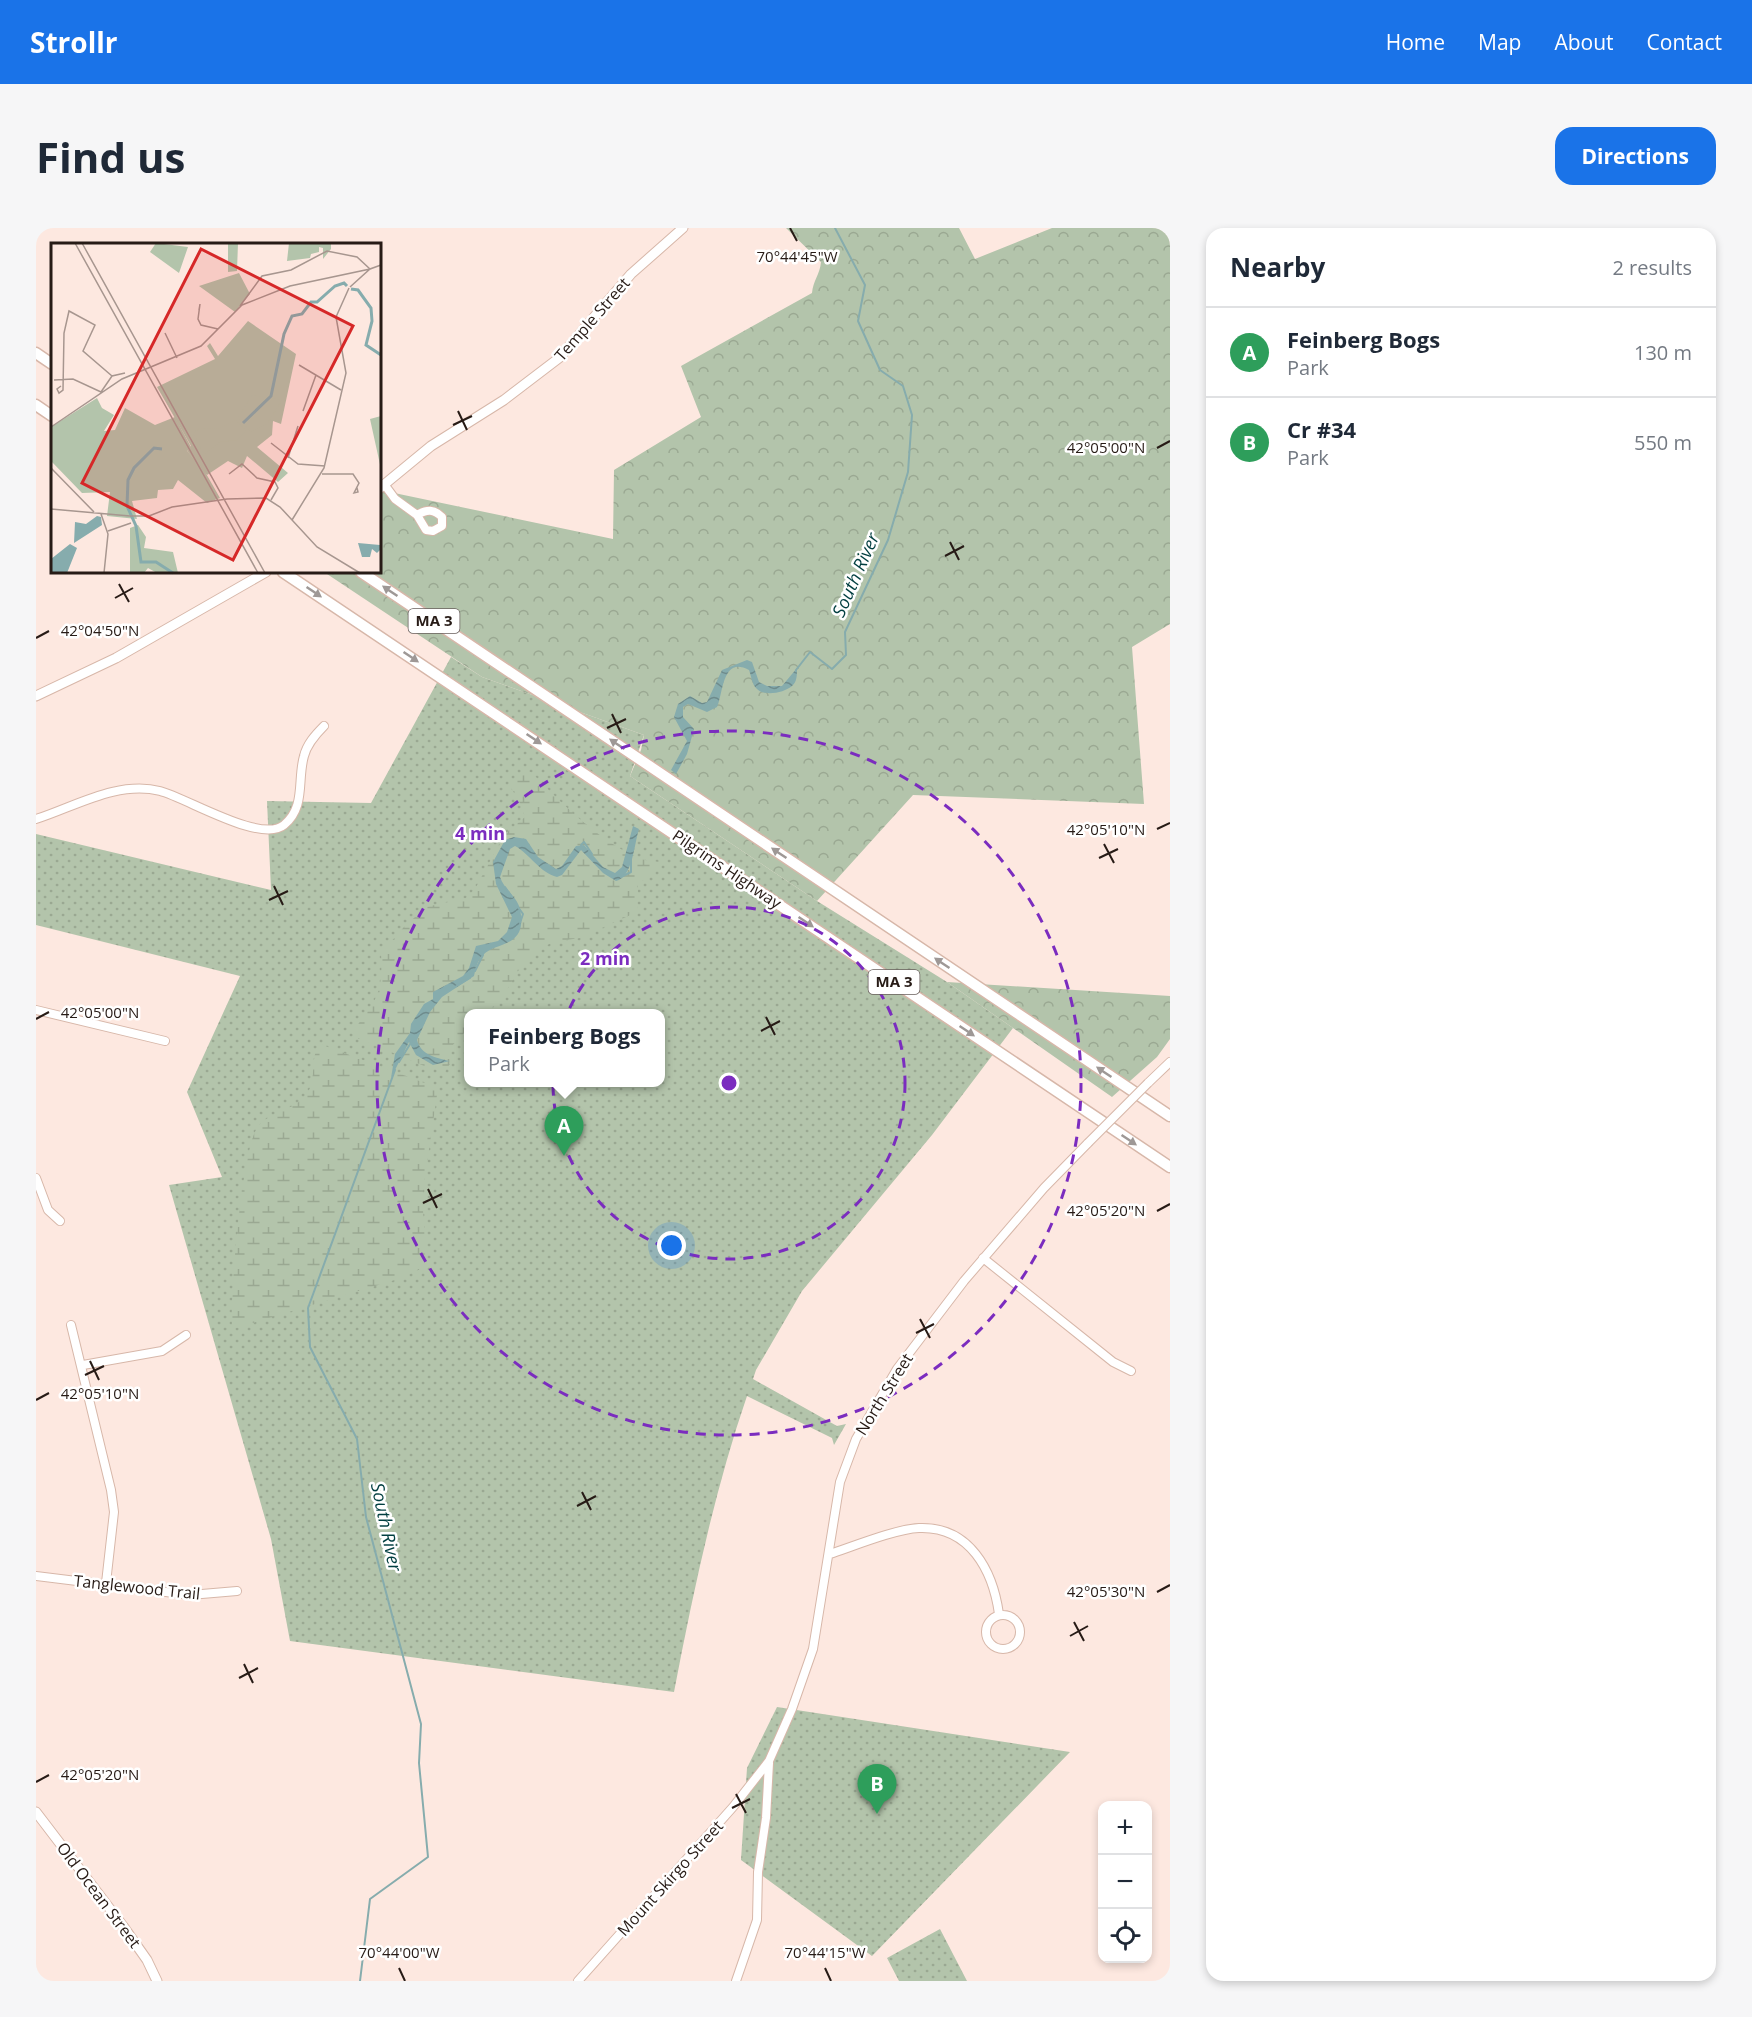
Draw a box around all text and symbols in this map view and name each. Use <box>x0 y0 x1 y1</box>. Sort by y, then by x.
text: Strollr <box>30 23 117 61</box>
text: Home <box>1386 28 1445 56</box>
text: Map <box>1478 28 1521 56</box>
text: About <box>1554 28 1614 56</box>
text: Contact <box>1647 28 1722 56</box>
button: Directions <box>1555 127 1716 185</box>
text: Find us <box>36 128 185 185</box>
inset map <box>51 243 381 573</box>
text: 70°44'45"W <box>757 246 838 266</box>
text: Nearby <box>1230 249 1325 285</box>
text: 2 results <box>1612 254 1692 281</box>
street label: Temple Street <box>549 272 635 366</box>
text: Feinberg Bogs <box>1287 324 1440 354</box>
text: A <box>1243 339 1256 366</box>
text: 130 m <box>1634 339 1692 366</box>
text: Park <box>1287 354 1329 381</box>
text: Cr #34 <box>1287 414 1356 444</box>
text: B <box>1243 429 1256 456</box>
text: 550 m <box>1634 429 1692 456</box>
text: 42°05'00"N <box>1067 437 1145 457</box>
text: Park <box>1287 444 1329 471</box>
water label: South River <box>826 528 885 620</box>
one-way arrow <box>382 585 398 597</box>
one-way arrow <box>305 586 321 598</box>
road number: MA 3 <box>408 609 460 633</box>
text: 42°04'50"N <box>61 620 139 640</box>
one-way arrow <box>402 651 418 663</box>
one-way arrow <box>526 733 542 744</box>
one-way arrow <box>609 739 625 750</box>
text: 42°05'10"N <box>1067 819 1145 839</box>
text: 4 min <box>455 821 505 845</box>
street label: Pilgrims Highway <box>668 824 787 914</box>
one-way arrow <box>771 847 787 859</box>
one-way arrow <box>797 916 813 928</box>
text: 2 min <box>580 946 630 970</box>
one-way arrow <box>934 958 950 969</box>
road number: MA 3 <box>868 970 920 994</box>
text: 42°05'00"N <box>61 1002 139 1022</box>
popup <box>464 1009 665 1087</box>
text: Feinberg Bogs <box>488 1020 641 1050</box>
one-way arrow <box>959 1025 975 1036</box>
text: Park <box>488 1050 530 1077</box>
one-way arrow <box>1096 1067 1112 1078</box>
centre of rings <box>719 1073 739 1093</box>
pin: A <box>544 1106 584 1156</box>
one-way arrow <box>1121 1134 1137 1145</box>
text: 42°05'20"N <box>1067 1200 1145 1220</box>
your location <box>657 1231 686 1260</box>
street label: North Street <box>850 1349 918 1439</box>
text: 42°05'10"N <box>61 1383 139 1403</box>
water label: South River <box>366 1480 408 1574</box>
street label: Tanglewood Trail <box>73 1569 201 1605</box>
text: 42°05'30"N <box>1067 1581 1145 1601</box>
text: 42°05'20"N <box>61 1764 139 1784</box>
pin: B <box>858 1764 896 1814</box>
map controls <box>1098 1801 1152 1963</box>
button: + <box>1098 1801 1152 1855</box>
street label: Mount Skirgo Street <box>612 1815 728 1941</box>
street label: Old Ocean Street <box>52 1838 146 1953</box>
button: − <box>1098 1855 1152 1909</box>
button: locate <box>1098 1909 1152 1963</box>
text: 70°44'00"W <box>359 1942 440 1962</box>
text: 70°44'15"W <box>785 1942 866 1962</box>

